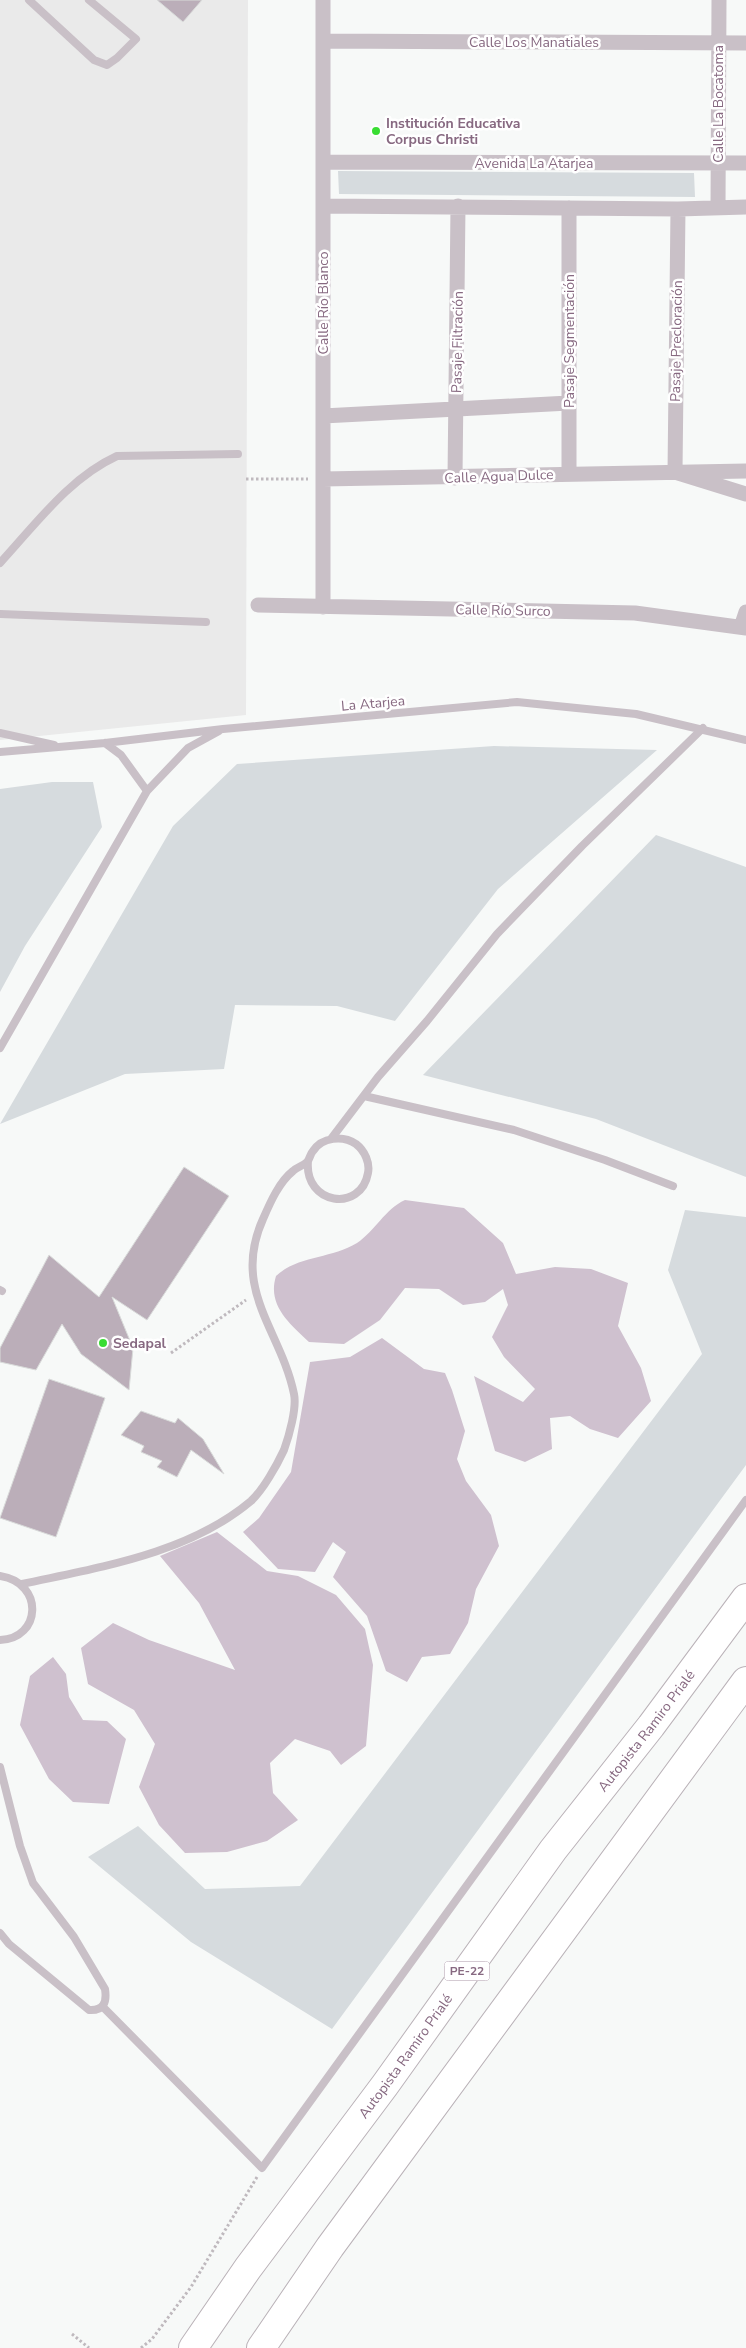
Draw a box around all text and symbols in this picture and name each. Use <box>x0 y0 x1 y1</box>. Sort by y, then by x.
street label: Calle Los Manatiales <box>469 33 599 52</box>
street label: Calle La Bocatoma <box>709 45 728 163</box>
place label: Institución Educativa Corpus Christi <box>386 114 520 149</box>
marker: Institución Educativa Corpus Christi <box>370 125 382 137</box>
street label: Avenida La Atarjea <box>475 154 593 173</box>
street label: Calle Río Blanco <box>314 251 333 354</box>
street label: Pasaje Segmentación <box>560 274 579 408</box>
street label: Pasaje Precloración <box>666 280 687 402</box>
street label: Pasaje Filtración <box>447 291 468 393</box>
street label: Calle Agua Dulce <box>444 465 554 488</box>
street label: Calle Río Surco <box>455 600 551 621</box>
street label: La Atarjea <box>340 691 406 716</box>
place label: Sedapal <box>113 1334 167 1353</box>
marker: Sedapal <box>97 1337 109 1349</box>
street label: Autopista Ramiro Prialé <box>594 1666 700 1796</box>
road number: PE-22 <box>444 1962 490 1980</box>
street label: Autopista Ramiro Prialé <box>354 1990 457 2122</box>

